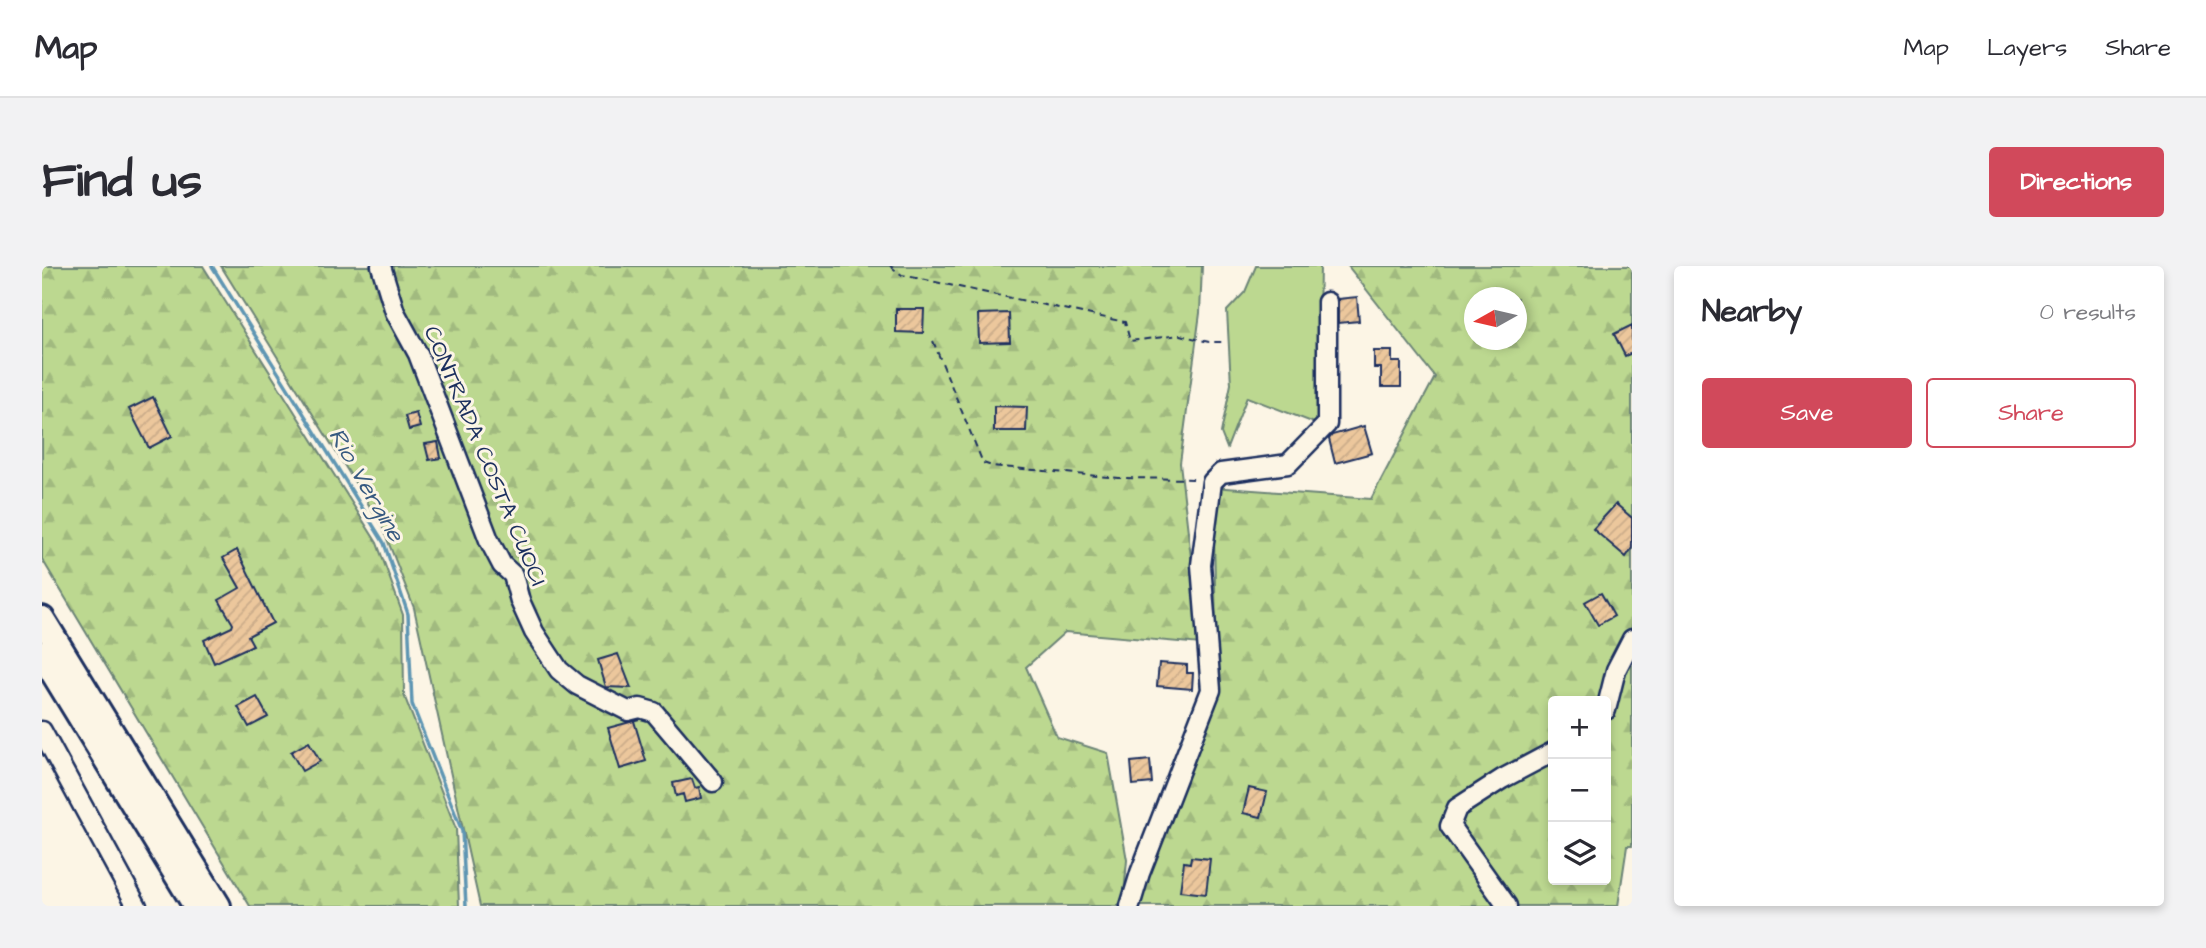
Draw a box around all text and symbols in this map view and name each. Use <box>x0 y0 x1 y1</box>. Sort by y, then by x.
text: Map <box>35 25 97 71</box>
text: Map <box>1904 31 1949 65</box>
text: Layers <box>1987 31 2067 65</box>
text: Share <box>2105 31 2171 65</box>
button: Directions <box>1989 147 2164 217</box>
text: Find us <box>42 148 202 216</box>
north arrow <box>1464 287 1527 350</box>
text: Nearby <box>1702 291 1802 333</box>
text: 0 results <box>2039 296 2136 328</box>
street label: CONTRADA COSTA CUOCI <box>416 321 554 591</box>
button: Save <box>1702 378 1912 448</box>
button: Share <box>1926 378 2136 448</box>
water label: Rio Vergine <box>319 422 413 549</box>
map controls <box>1548 696 1611 885</box>
button: + <box>1548 696 1611 759</box>
button: − <box>1548 759 1611 822</box>
button: layers <box>1548 822 1611 885</box>

